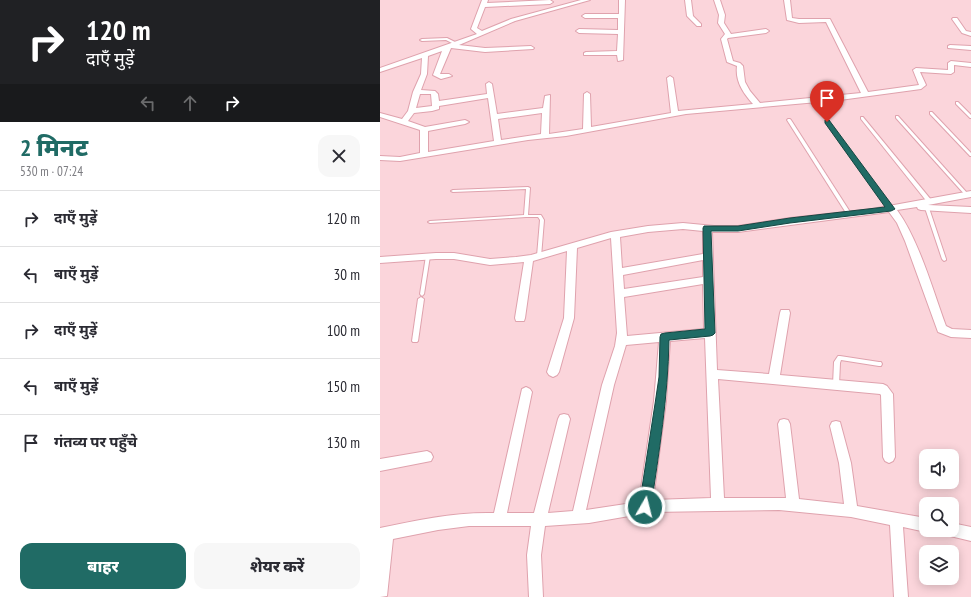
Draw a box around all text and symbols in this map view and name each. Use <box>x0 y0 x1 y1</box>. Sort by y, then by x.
text: 120 m <box>86 11 150 48</box>
icon: right <box>20 16 72 68</box>
text: दाएँ मुड़ें <box>86 47 134 70</box>
pin <box>810 81 844 122</box>
icon: arrive <box>816 87 838 109</box>
icon: left <box>137 92 159 114</box>
icon: ahead <box>179 92 201 114</box>
icon: right <box>221 92 243 114</box>
text: 2 मिनट <box>20 132 88 163</box>
button: close <box>318 135 360 177</box>
text: 530 m · 07:24 <box>20 163 83 180</box>
icon: right <box>20 208 42 230</box>
text: दाएँ मुड़ें <box>54 208 97 227</box>
text: 120 m <box>327 209 360 228</box>
icon: left <box>20 264 42 286</box>
text: बाएँ मुड़ें <box>54 264 98 283</box>
text: 30 m <box>334 265 360 284</box>
icon: right <box>20 320 42 342</box>
text: दाएँ मुड़ें <box>54 320 97 339</box>
text: 100 m <box>327 321 360 340</box>
icon: left <box>20 376 42 398</box>
text: बाएँ मुड़ें <box>54 376 98 395</box>
text: 150 m <box>327 377 360 396</box>
icon: arrive <box>20 432 42 454</box>
text: गंतव्य पर पहुँचे <box>54 432 137 451</box>
text: 130 m <box>327 433 360 452</box>
map controls <box>919 449 959 585</box>
button: sound <box>919 449 959 489</box>
position arrow <box>624 486 666 528</box>
button: search <box>919 497 959 537</box>
button: बाहर <box>20 543 186 589</box>
button: शेयर करें <box>194 543 360 589</box>
button: layers <box>919 545 959 585</box>

